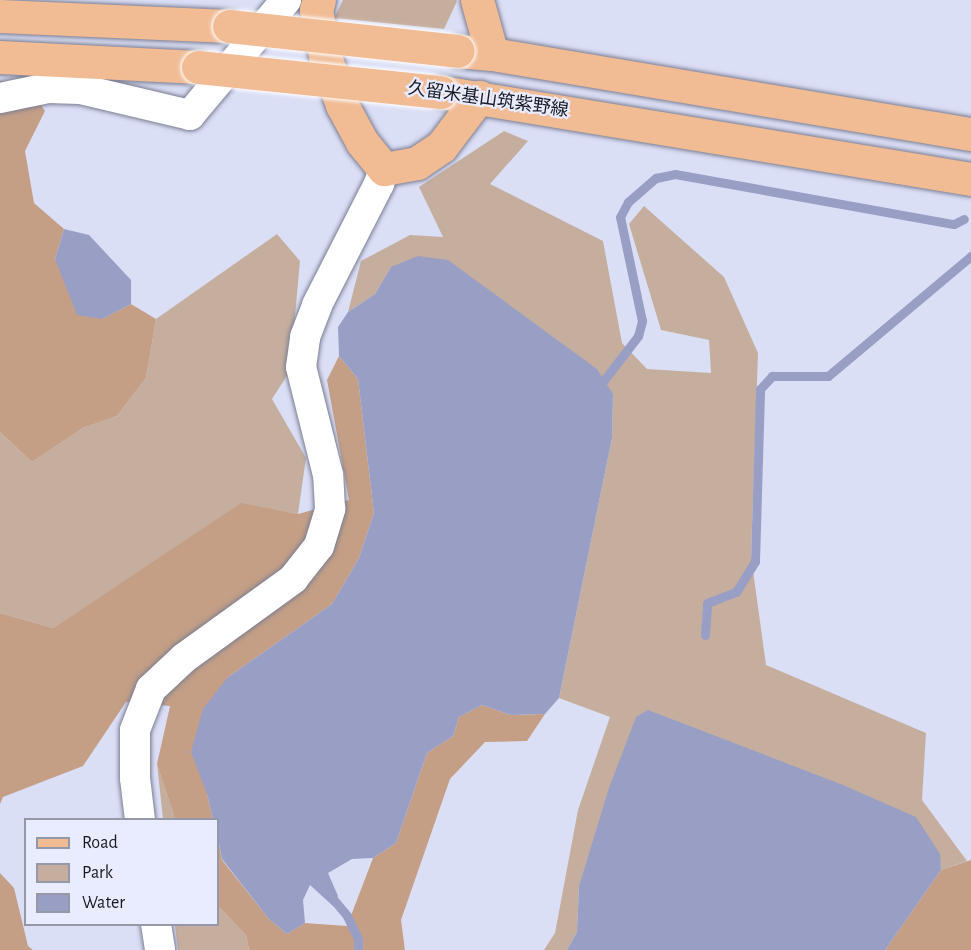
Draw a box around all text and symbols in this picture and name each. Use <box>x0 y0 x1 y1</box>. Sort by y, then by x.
street label: 久留米基山筑紫野線 <box>406 78 570 122</box>
legend <box>24 818 219 926</box>
text: Road <box>82 834 118 852</box>
text: Park <box>82 864 113 882</box>
text: Water <box>82 894 125 912</box>

